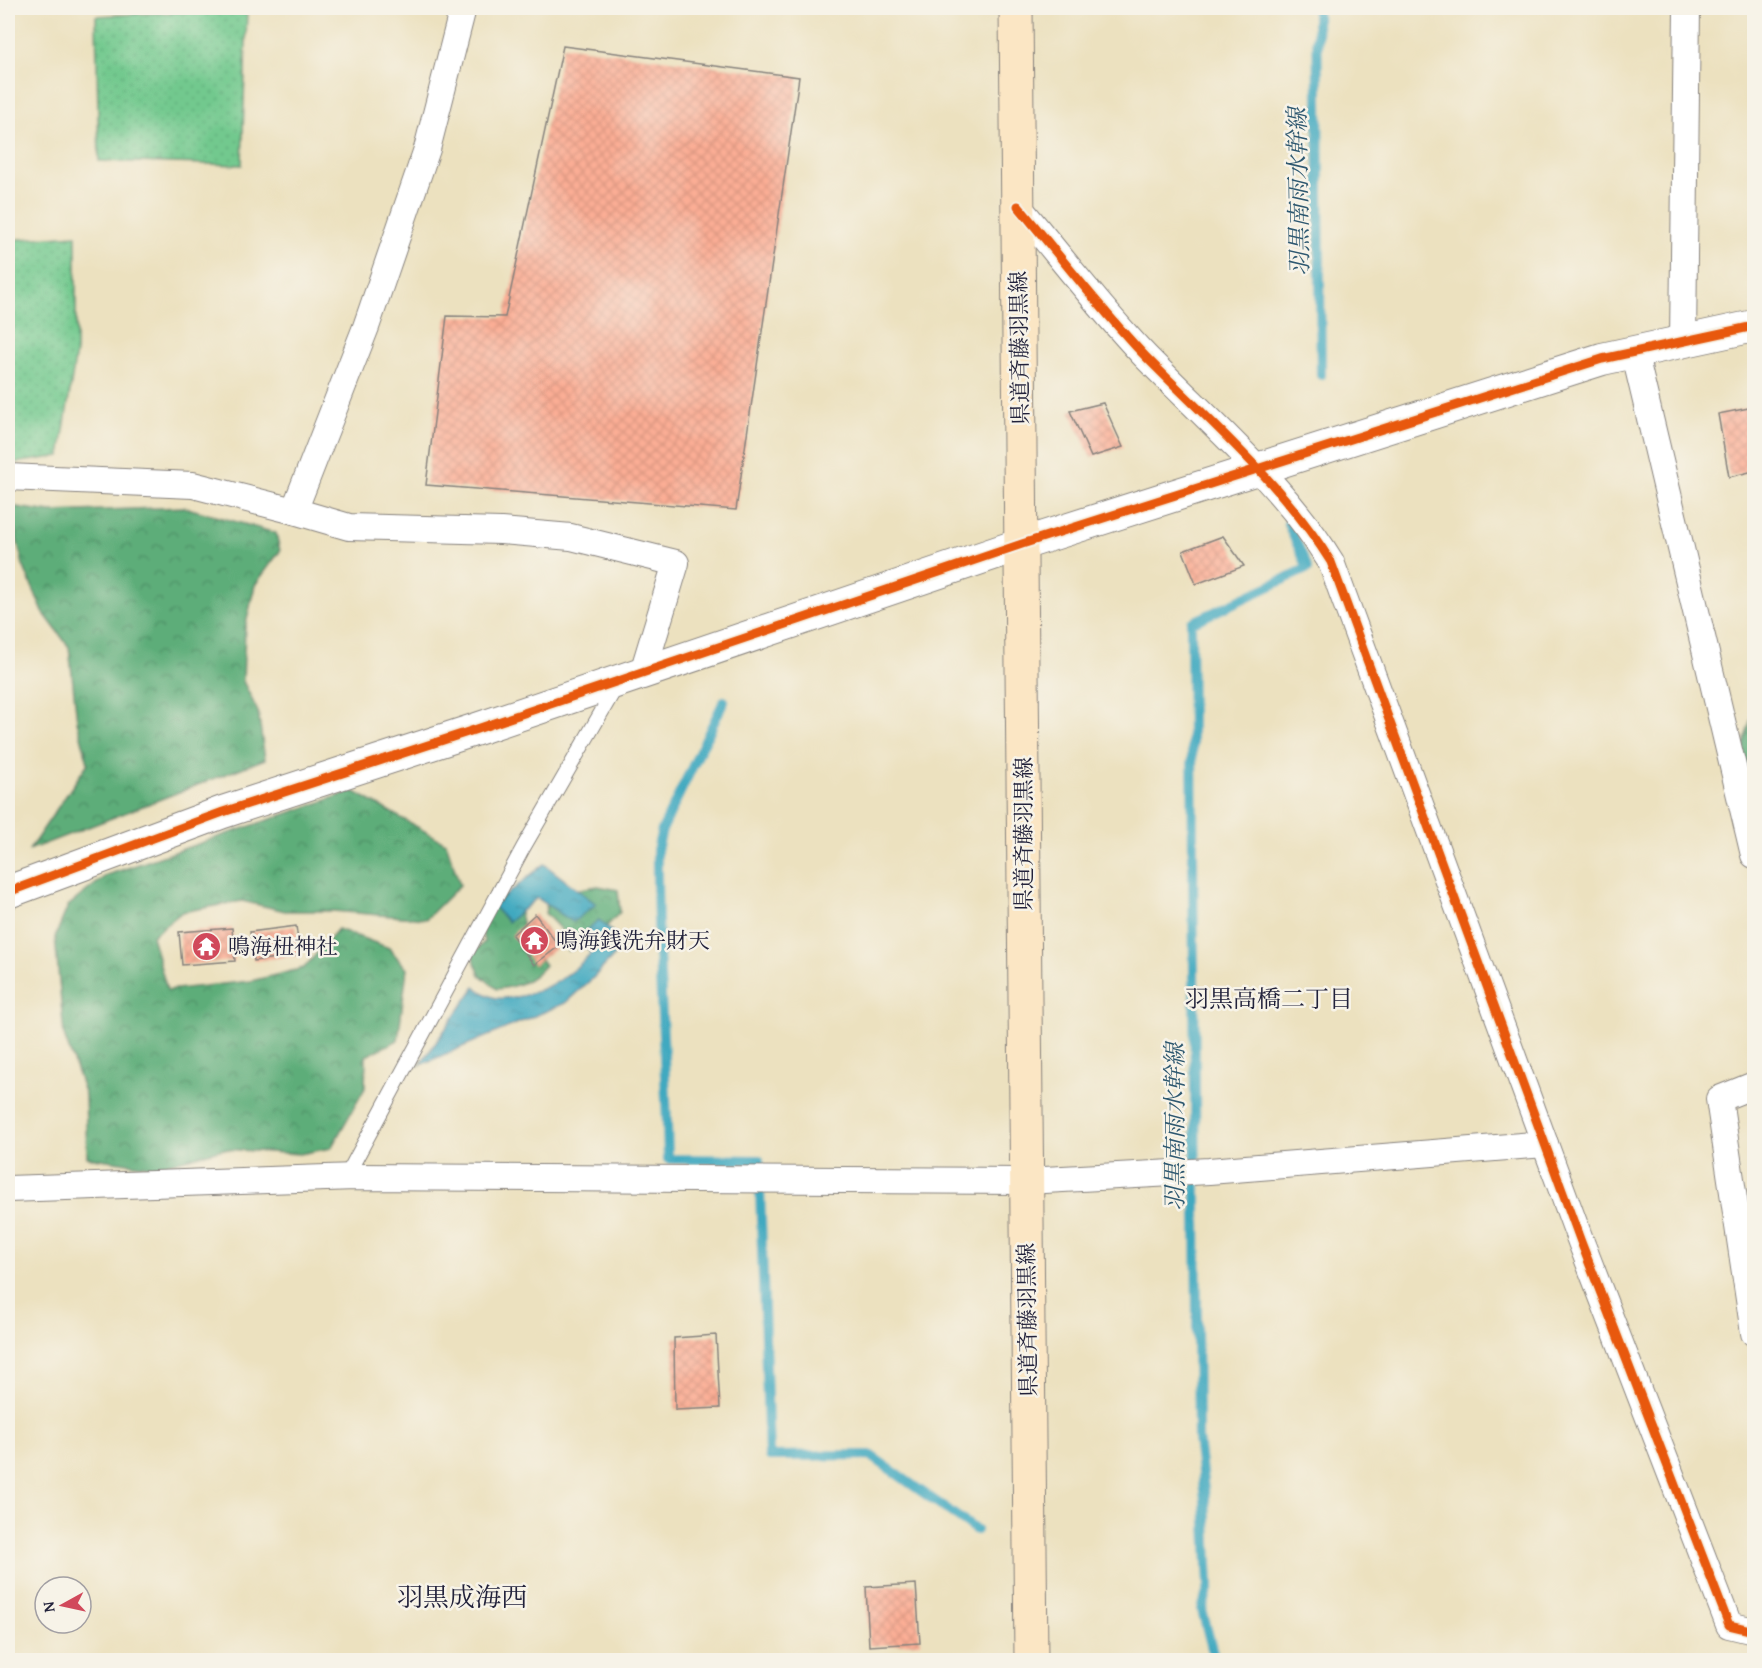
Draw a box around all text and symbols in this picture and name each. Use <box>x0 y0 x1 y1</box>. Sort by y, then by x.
water label: 羽黒南雨水幹線 <box>1279 105 1317 276</box>
street label: 県道斉藤羽黒線 <box>1002 271 1036 425</box>
street label: 県道斉藤羽黒線 <box>1007 757 1039 911</box>
temple icon: 鳴海銭洗弁財天 <box>519 924 551 956</box>
place label: 鳴海銭洗弁財天 <box>556 924 710 956</box>
temple icon: 鳴海杻神社 <box>191 930 223 962</box>
place label: 鳴海杻神社 <box>228 930 338 962</box>
district label: 羽黒高橋二丁目 <box>1185 981 1353 1016</box>
water label: 羽黒南雨水幹線 <box>1157 1040 1192 1211</box>
street label: 県道斉藤羽黒線 <box>1010 1243 1044 1397</box>
north arrow <box>33 1575 93 1635</box>
district label: 羽黒成海西 <box>397 1577 527 1616</box>
text: N <box>35 1600 61 1614</box>

